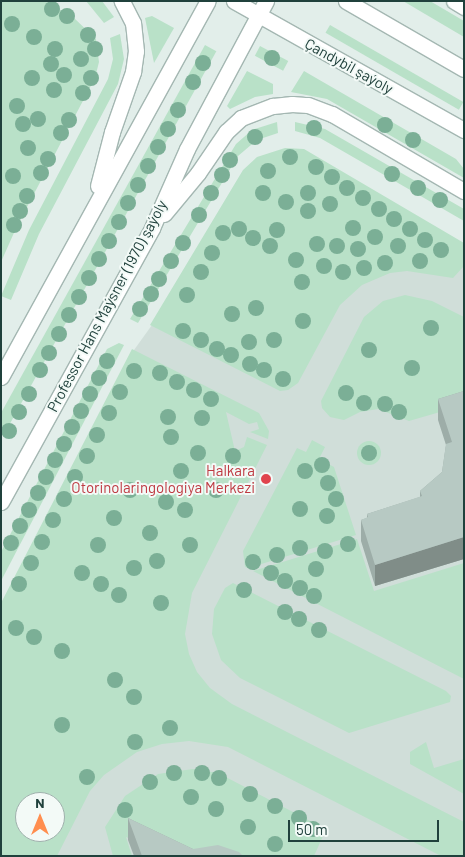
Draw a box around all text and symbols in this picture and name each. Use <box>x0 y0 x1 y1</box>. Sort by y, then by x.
street label: Çandybil şaýoly <box>302 34 396 98</box>
street label: Professor Hans Maýsner (1970) şaýoly <box>43 197 171 415</box>
place label: Halkara Otorinolaringologiya Merkezi <box>71 461 255 496</box>
marker: Halkara Otorinolaringologiya Merkezi <box>259 472 273 486</box>
north arrow <box>15 792 65 842</box>
text: N <box>35 794 45 811</box>
scale bar <box>290 810 441 842</box>
text: 50 m <box>296 820 328 838</box>

